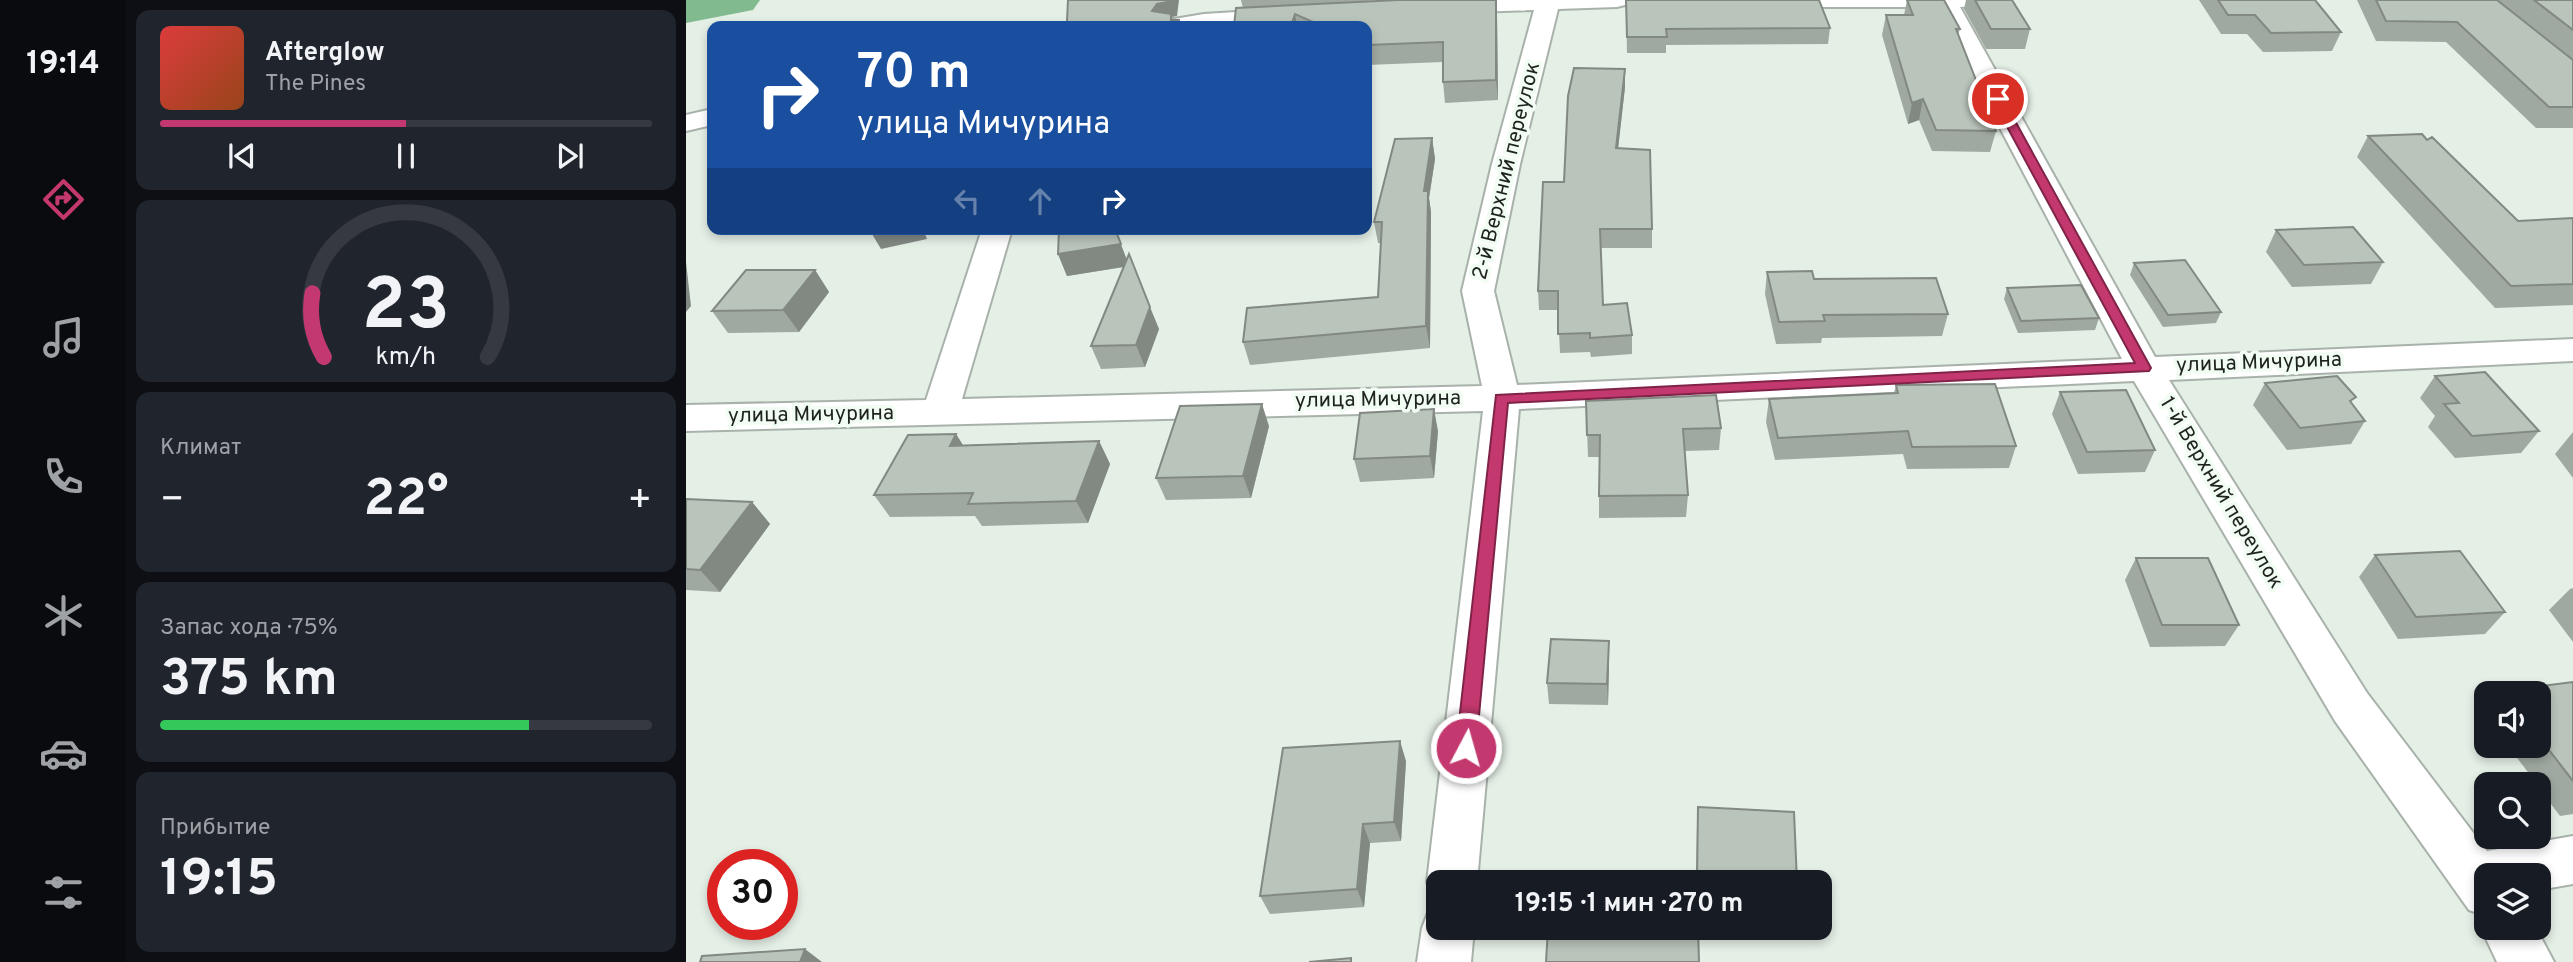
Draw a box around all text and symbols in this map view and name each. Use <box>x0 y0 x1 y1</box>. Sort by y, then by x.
text: Afterglow <box>265 37 385 70</box>
text: 70 m <box>857 44 971 106</box>
text: 19:14 <box>26 45 100 85</box>
icon: right <box>742 49 833 140</box>
street label: 2-й Верхний переулок <box>1467 59 1547 283</box>
pin <box>1968 69 2028 129</box>
text: The Pines <box>265 70 366 99</box>
icon: arrive <box>1979 80 2017 118</box>
text: улица Мичурина <box>857 105 1110 145</box>
icon: previous <box>223 137 261 175</box>
icon: pause <box>387 137 425 175</box>
icon: next <box>551 137 589 175</box>
icon: directions <box>39 175 88 224</box>
icon: left <box>948 182 986 220</box>
icon: ahead <box>1021 182 1059 220</box>
icon: right <box>1094 182 1132 220</box>
text: 23 <box>362 263 450 355</box>
icon: music <box>39 313 88 362</box>
text: km/h <box>376 342 436 374</box>
street label: улица Мичурина <box>2176 347 2342 379</box>
street label: улица Мичурина <box>1295 385 1461 415</box>
street label: 1-й Верхний переулок <box>2153 392 2289 594</box>
street label: улица Мичурина <box>728 400 894 430</box>
text: Климат <box>160 434 241 463</box>
icon: phone <box>39 452 88 501</box>
text: 22° <box>363 468 449 534</box>
text: − <box>160 477 185 526</box>
text: + <box>627 477 652 526</box>
icon: climate <box>39 591 88 640</box>
text: Запас хода · 75% <box>160 614 338 643</box>
text: 375 km <box>160 648 338 714</box>
map controls <box>2474 681 2551 940</box>
button: sound <box>2474 681 2551 758</box>
position arrow <box>1429 711 1503 785</box>
icon: car <box>39 729 88 778</box>
button: search <box>2474 772 2551 849</box>
text: Прибытие <box>160 814 270 843</box>
text: 19:15 <box>160 848 278 914</box>
speed limit sign: 30 <box>707 849 798 940</box>
button: layers <box>2474 863 2551 940</box>
icon: filters <box>39 868 88 917</box>
text: 19:15 · 1 мин · 270 m <box>1515 888 1743 921</box>

